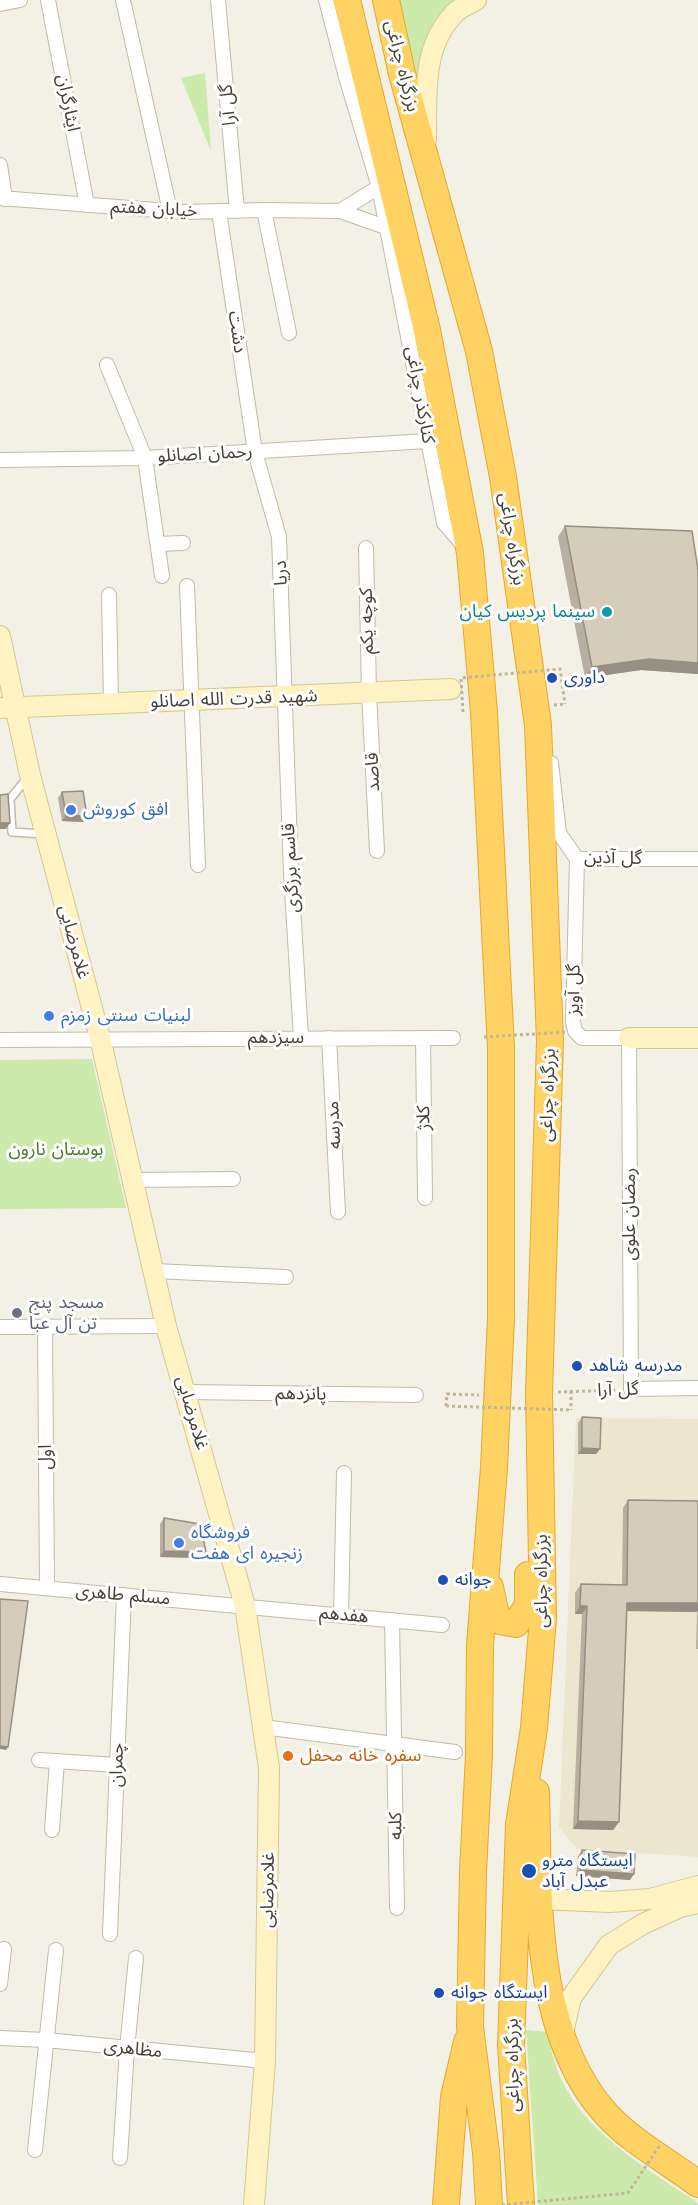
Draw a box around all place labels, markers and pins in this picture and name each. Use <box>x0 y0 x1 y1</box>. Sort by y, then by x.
place label: سینما پردیس کیان <box>460 601 595 623</box>
marker: سینما پردیس کیان <box>600 605 614 619</box>
place label: داوری <box>564 667 605 689</box>
marker: داوری <box>545 671 559 685</box>
place label: افق کوروش <box>83 799 168 821</box>
marker: افق کوروش <box>64 803 78 817</box>
place label: لبنیات سنتی زمزم <box>61 1005 191 1027</box>
marker: لبنیات سنتی زمزم <box>42 1009 56 1023</box>
place label: مسجد پنج تن آل عبا <box>29 1292 104 1334</box>
marker: مسجد پنج تن آل عبا <box>10 1306 24 1320</box>
place label: مدرسه شاهد <box>589 1355 682 1377</box>
marker: مدرسه شاهد <box>570 1359 584 1373</box>
place label: فروشگاه زنجیره ای هفت <box>191 1522 303 1564</box>
marker: فروشگاه زنجیره ای هفت <box>172 1536 186 1550</box>
place label: جوانه <box>455 1569 492 1591</box>
marker: جوانه <box>436 1573 450 1587</box>
place label: سفره خانه محفل <box>300 1745 421 1767</box>
marker: سفره خانه محفل <box>281 1749 295 1763</box>
place label: ایستگاه مترو عبدل آباد <box>542 1850 633 1892</box>
marker: ایستگاه مترو عبدل آباد <box>520 1862 538 1880</box>
place label: ایستگاه جوانه <box>451 1982 547 2004</box>
marker: ایستگاه جوانه <box>432 1986 446 2000</box>

